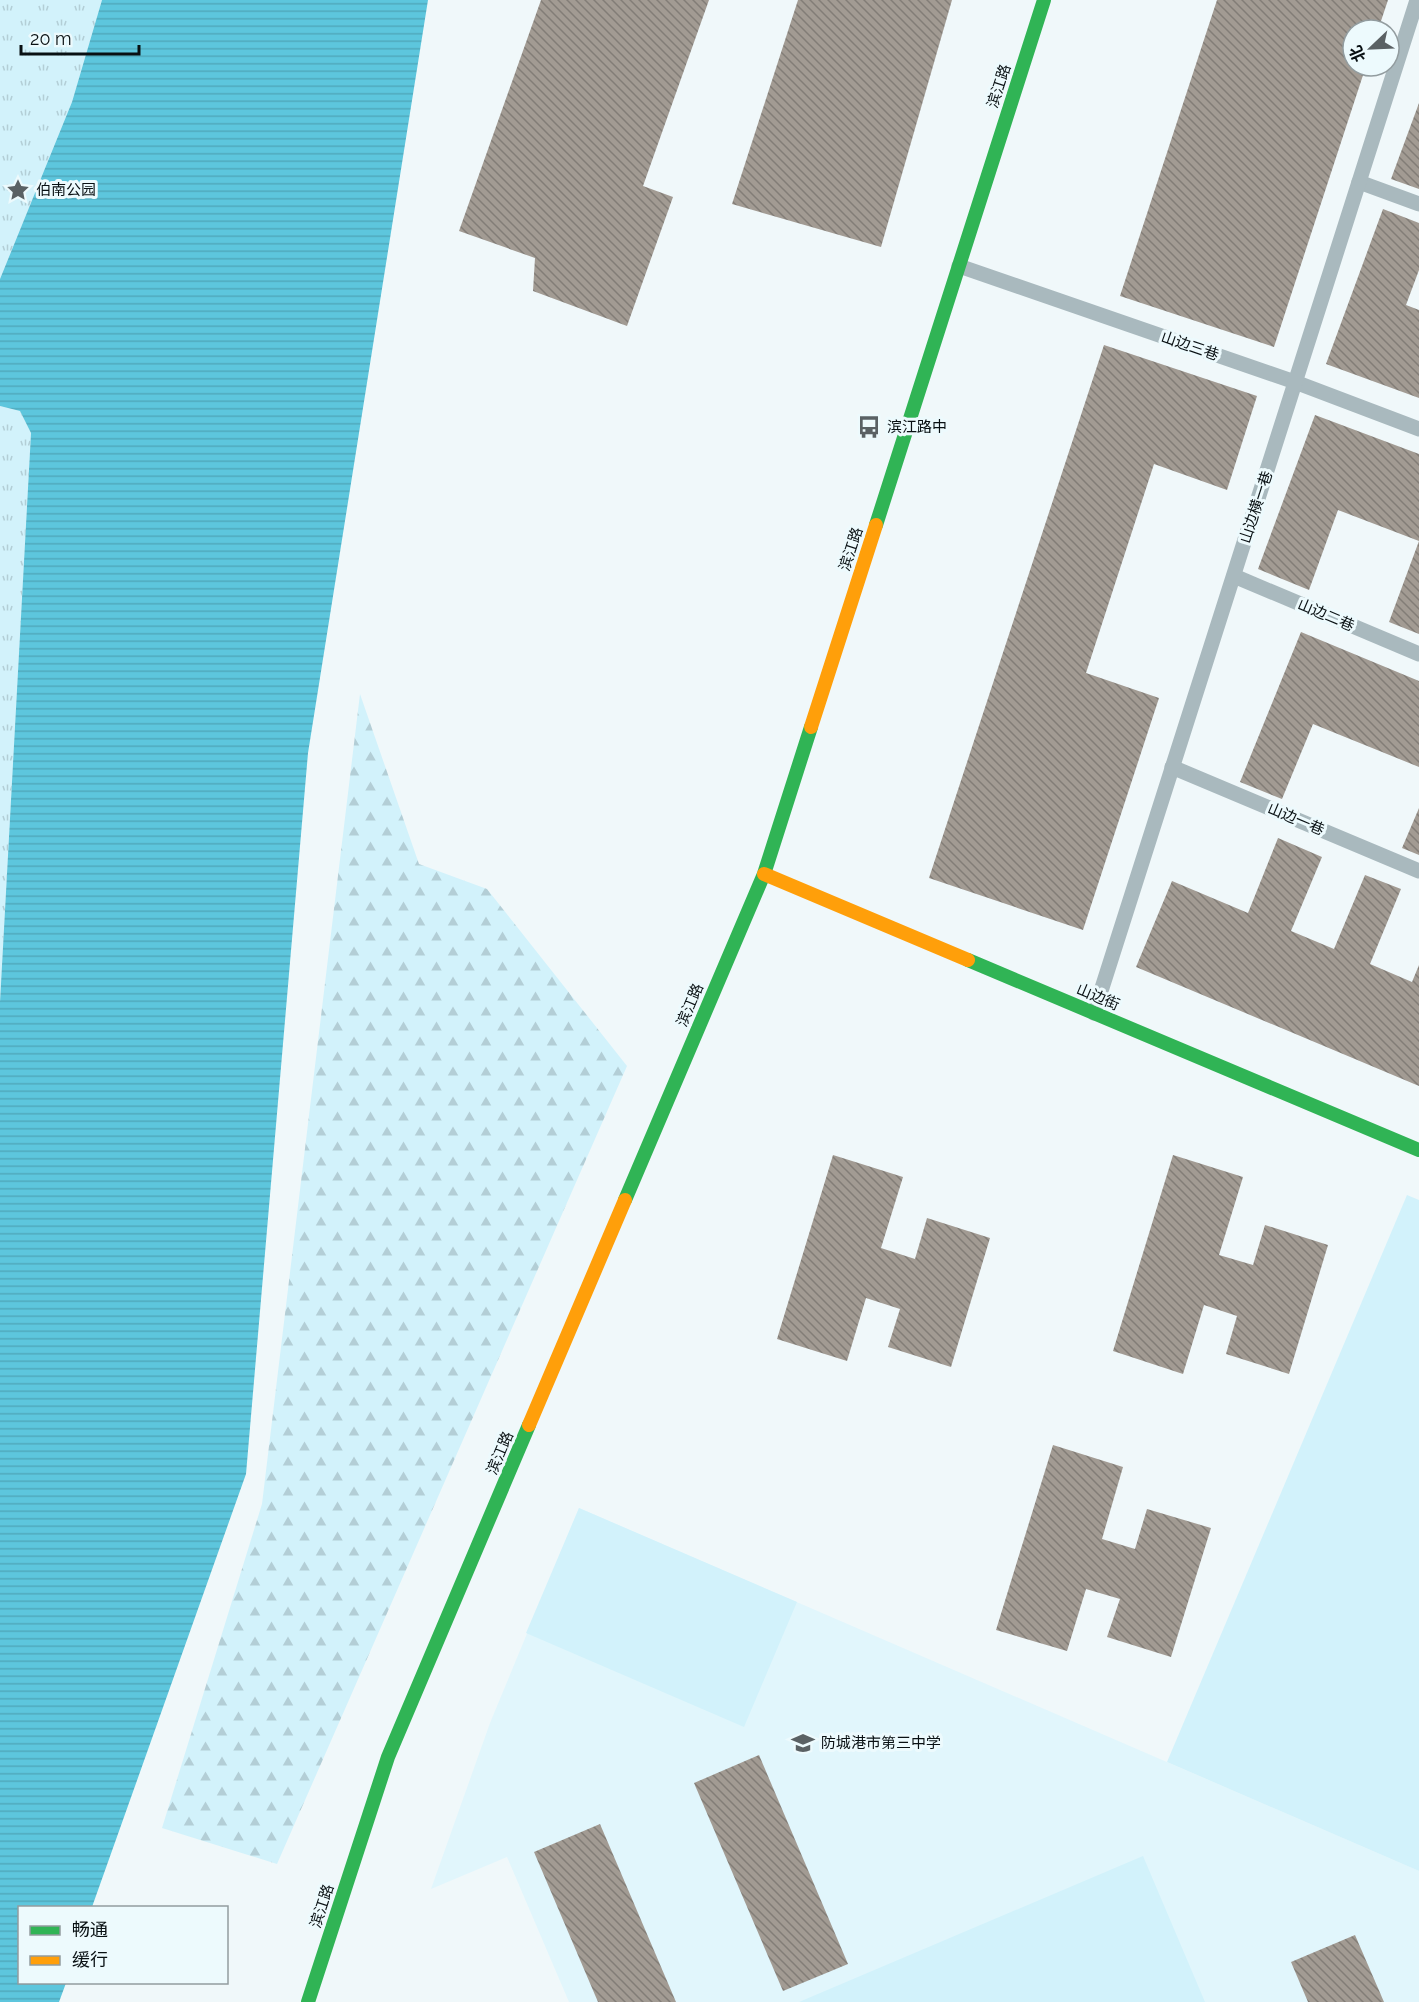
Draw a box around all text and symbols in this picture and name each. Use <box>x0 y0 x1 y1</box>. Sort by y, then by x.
scale bar <box>21 18 140 56</box>
north arrow <box>1341 18 1401 78</box>
text: 20 m <box>30 28 72 49</box>
text: 北 <box>1346 43 1370 65</box>
street label: 滨江路 <box>983 62 1015 110</box>
place icon: 伯南公园 <box>5 177 31 203</box>
place label: 伯南公园 <box>36 181 96 199</box>
street label: 山边三巷 <box>1159 328 1221 364</box>
bus stop icon: 滨江路中 <box>856 414 882 440</box>
place label: 滨江路中 <box>887 418 947 436</box>
street label: 山边横一巷 <box>1236 469 1276 545</box>
street label: 滨江路 <box>835 525 867 573</box>
street label: 山边二巷 <box>1295 595 1357 635</box>
street label: 山边一巷 <box>1265 799 1327 839</box>
street label: 山边街 <box>1074 980 1122 1014</box>
street label: 滨江路 <box>673 981 707 1029</box>
street label: 滨江路 <box>483 1429 517 1477</box>
school or university icon: 防城港市第三中学 <box>790 1730 816 1756</box>
place label: 防城港市第三中学 <box>821 1734 941 1752</box>
street label: 滨江路 <box>306 1882 338 1930</box>
legend <box>18 1906 228 1984</box>
text: 畅通 <box>72 1919 108 1940</box>
text: 缓行 <box>72 1949 108 1970</box>

